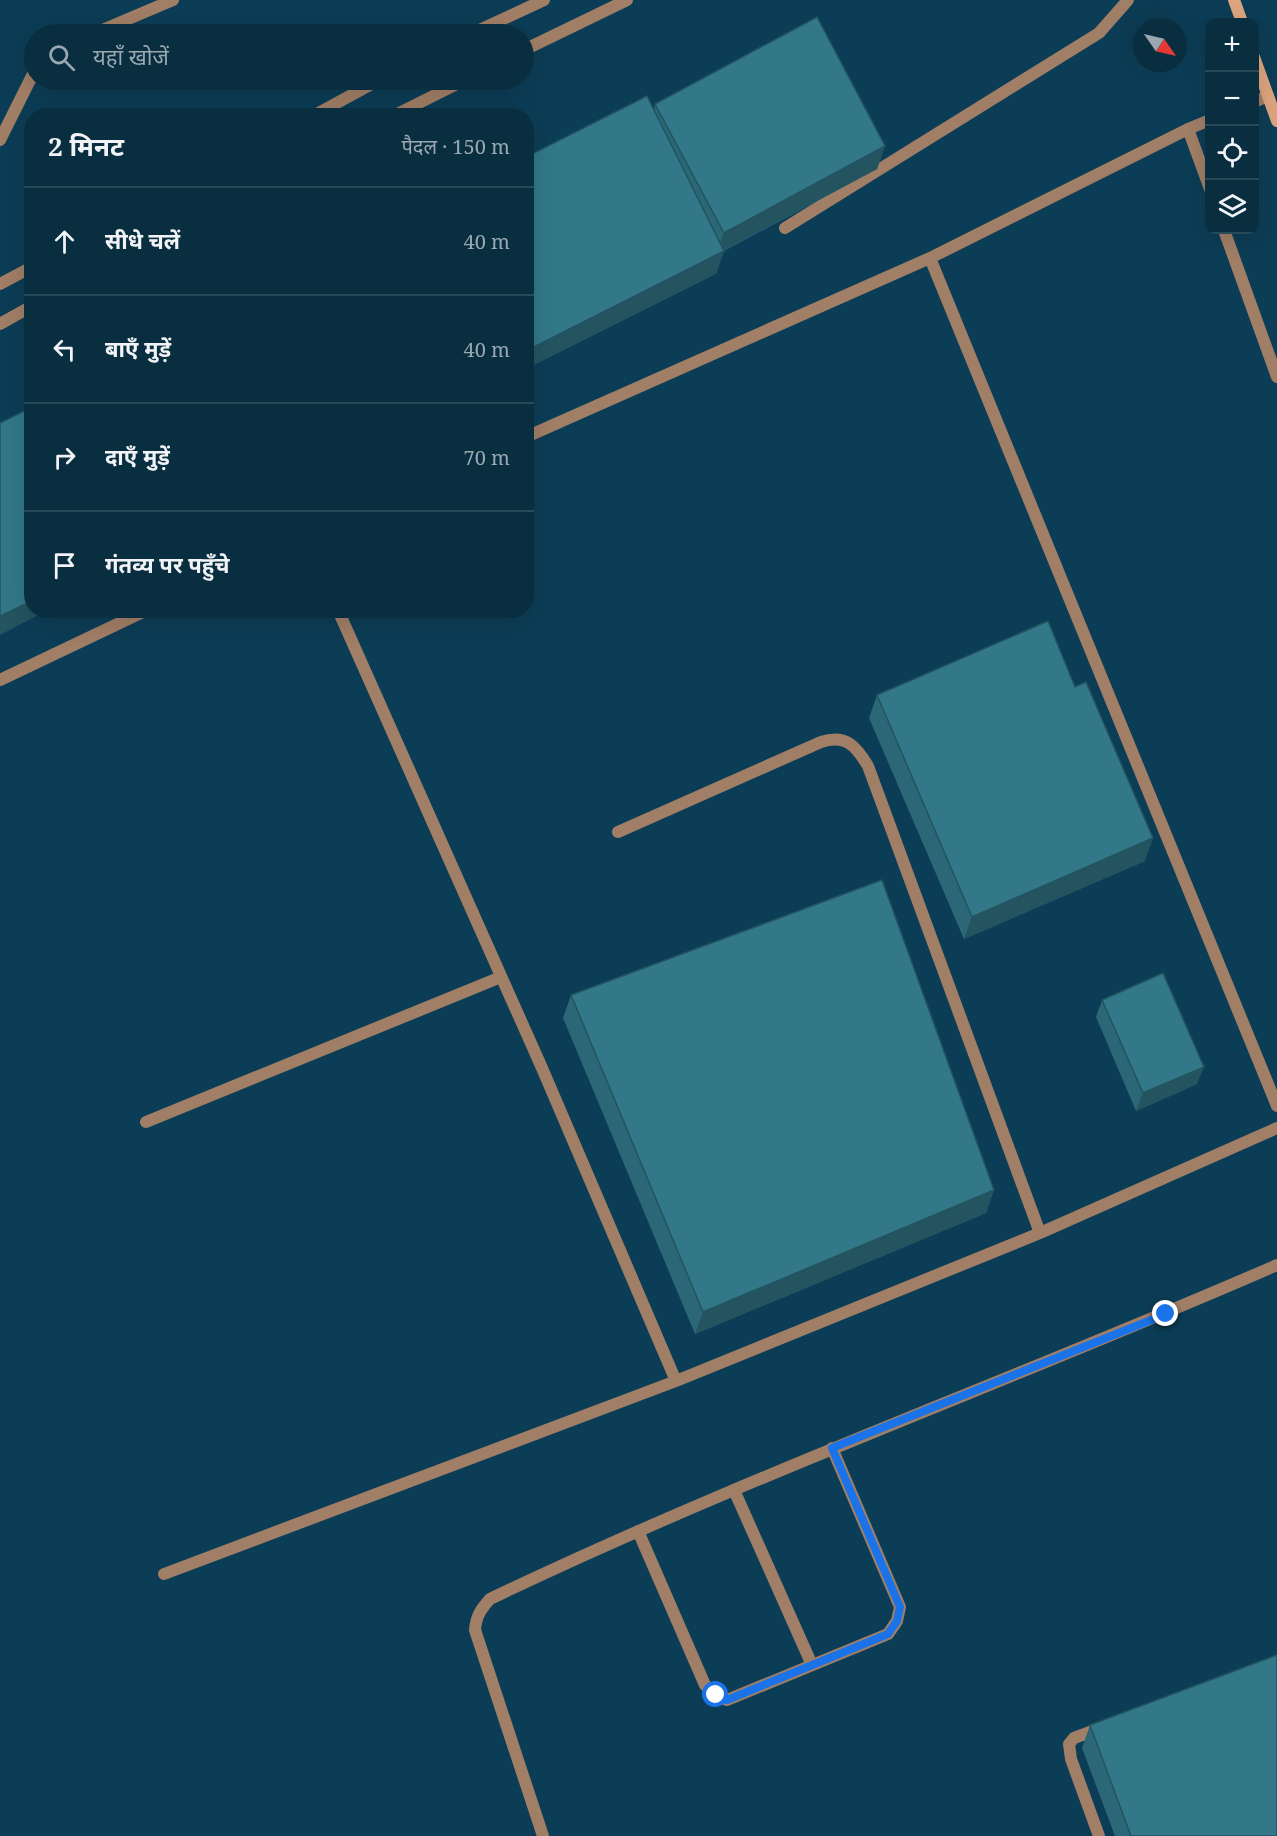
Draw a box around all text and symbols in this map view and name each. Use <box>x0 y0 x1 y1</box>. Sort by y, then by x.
north arrow <box>1133 18 1187 72</box>
map controls <box>1205 18 1259 234</box>
button: + <box>1205 18 1259 72</box>
search box <box>24 24 534 90</box>
icon: search <box>45 41 78 74</box>
text: यहाँ खोजें <box>93 41 169 71</box>
button: − <box>1205 72 1259 126</box>
button: locate <box>1205 126 1259 180</box>
text: 2 मिनट <box>48 128 124 164</box>
text: पैदल · 150 m <box>401 133 510 160</box>
button: layers <box>1205 180 1259 234</box>
icon: ahead <box>48 225 81 258</box>
text: सीधे चलें <box>105 225 180 255</box>
text: 40 m <box>464 228 510 255</box>
icon: left <box>48 333 81 366</box>
text: बाएँ मुड़ें <box>105 333 171 363</box>
text: 40 m <box>464 336 510 363</box>
icon: right <box>48 441 81 474</box>
text: दाएँ मुड़ें <box>105 441 170 471</box>
text: 70 m <box>464 444 510 471</box>
icon: arrive <box>48 549 81 582</box>
text: गंतव्य पर पहुँचे <box>105 549 230 579</box>
route end <box>1152 1300 1178 1326</box>
route start <box>702 1681 728 1707</box>

